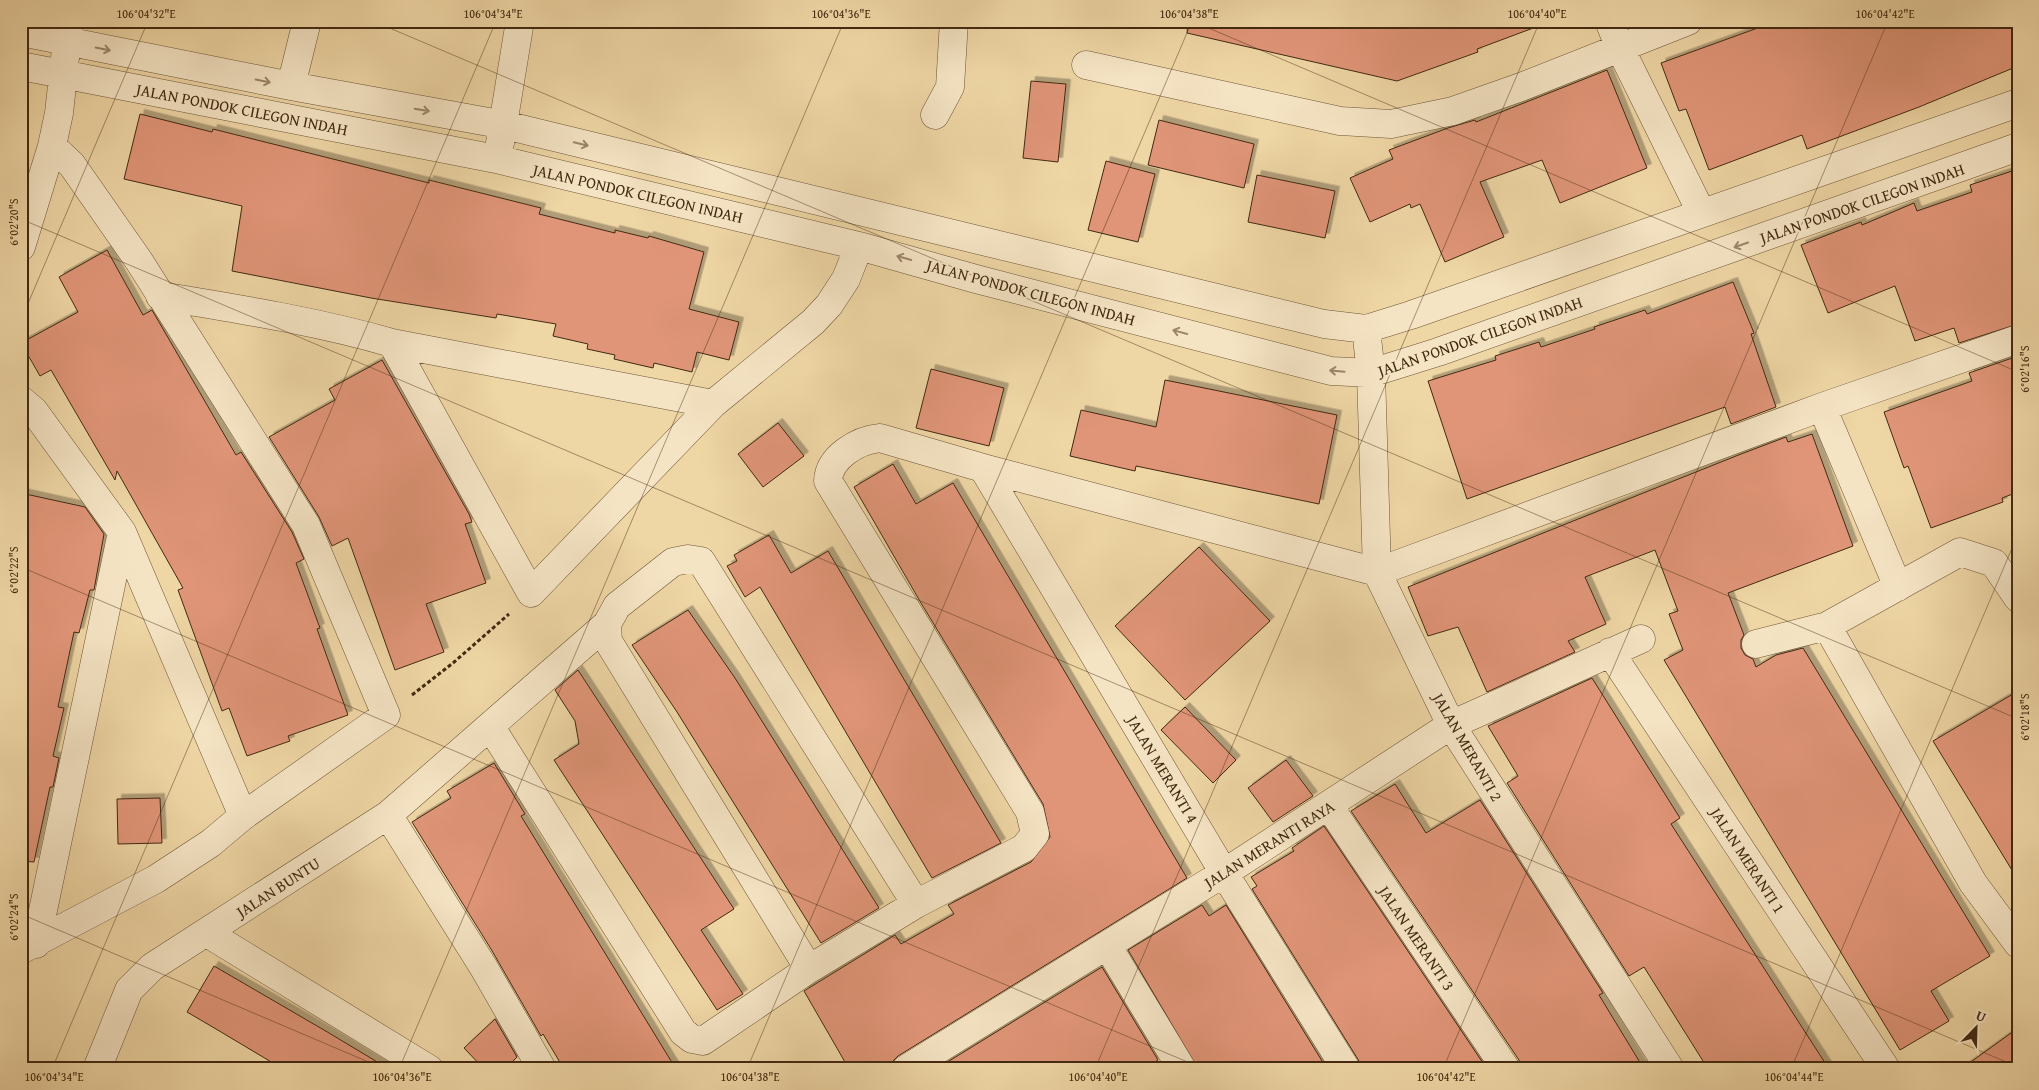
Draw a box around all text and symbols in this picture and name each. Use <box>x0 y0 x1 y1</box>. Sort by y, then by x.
text: 106°04'32"E <box>116 5 176 22</box>
text: 106°04'34"E <box>463 5 523 22</box>
text: 106°04'36"E <box>811 5 871 22</box>
text: 106°04'38"E <box>1159 5 1219 22</box>
text: 106°04'40"E <box>1507 5 1567 22</box>
text: 106°04'42"E <box>1855 5 1915 22</box>
one-way arrow <box>95 45 111 54</box>
street label: JALAN PONDOK CILEGON INDAH <box>132 76 350 141</box>
one-way arrow <box>254 76 270 86</box>
one-way arrow <box>414 106 430 116</box>
one-way arrow <box>573 139 589 149</box>
street label: JALAN PONDOK CILEGON INDAH <box>529 157 746 229</box>
street label: JALAN PONDOK CILEGON INDAH <box>1755 157 1968 250</box>
text: 6°02'20"S <box>5 198 22 246</box>
one-way arrow <box>1734 241 1749 250</box>
street label: JALAN PONDOK CILEGON INDAH <box>922 252 1138 332</box>
one-way arrow <box>897 253 913 263</box>
street label: JALAN PONDOK CILEGON INDAH <box>1373 290 1586 383</box>
one-way arrow <box>1172 327 1188 336</box>
text: 6°02'16"S <box>2016 345 2033 393</box>
one-way arrow <box>1330 366 1346 376</box>
text: 6°02'22"S <box>5 546 22 594</box>
street label: JALAN MERANTI 2 <box>1426 686 1509 806</box>
text: 6°02'18"S <box>2016 693 2033 741</box>
street label: JALAN MERANTI 4 <box>1120 709 1205 828</box>
street label: JALAN MERANTI RAYA <box>1197 794 1339 895</box>
street label: JALAN MERANTI 1 <box>1704 801 1791 918</box>
street label: JALAN BUNTU <box>230 851 325 924</box>
street label: JALAN MERANTI 3 <box>1372 879 1461 995</box>
text: 6°02'24"S <box>5 893 22 941</box>
north arrow <box>1952 1002 2002 1052</box>
text: U <box>1973 1005 1990 1027</box>
text: 106°04'34"E <box>24 1068 84 1085</box>
text: 106°04'36"E <box>372 1068 432 1085</box>
text: 106°04'38"E <box>720 1068 780 1085</box>
text: 106°04'40"E <box>1068 1068 1128 1085</box>
text: 106°04'42"E <box>1416 1068 1476 1085</box>
text: 106°04'44"E <box>1764 1068 1824 1085</box>

